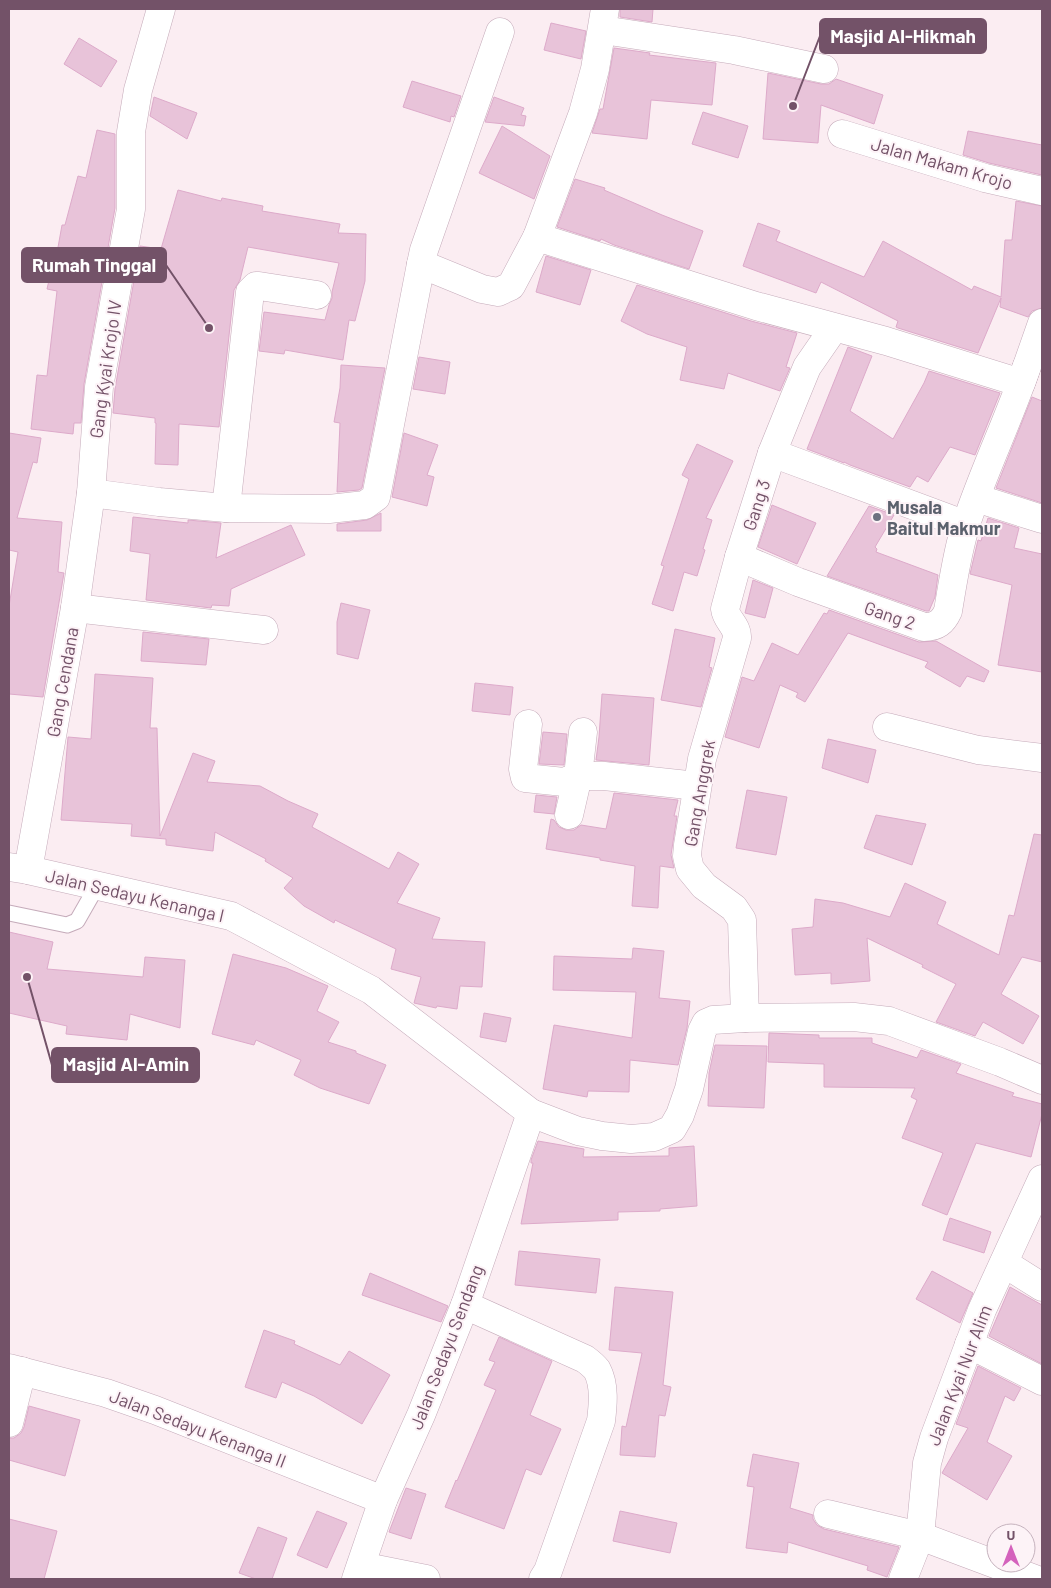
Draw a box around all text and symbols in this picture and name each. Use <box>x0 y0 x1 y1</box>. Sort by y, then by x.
callout: Masjid Al-Hikmah <box>820 19 986 53</box>
text: Masjid Al-Hikmah <box>830 24 976 47</box>
street label: Jalan Makam Krojo <box>869 132 1015 194</box>
callout: Rumah Tinggal <box>22 248 166 282</box>
text: Rumah Tinggal <box>32 253 156 276</box>
street label: Gang Kyai Krojo IV <box>84 298 126 440</box>
street label: Gang 3 <box>737 477 775 533</box>
place label: Musala Baitul Makmur <box>887 496 1001 539</box>
marker: Musala Baitul Makmur <box>871 511 883 523</box>
street label: Gang 2 <box>862 596 918 634</box>
street label: Gang Cendana <box>42 625 82 739</box>
street label: Gang Anggrek <box>679 738 719 848</box>
street label: Jalan Sedayu Kenanga I <box>43 864 227 926</box>
callout: Masjid Al-Amin <box>52 1048 199 1082</box>
text: Masjid Al-Amin <box>63 1052 189 1075</box>
street label: Jalan Sedayu Sendang <box>404 1261 488 1433</box>
street label: Jalan Kyai Nur Alim <box>922 1302 996 1448</box>
street label: Jalan Sedayu Kenanga II <box>107 1384 289 1472</box>
north arrow <box>986 1523 1036 1573</box>
text: U <box>1007 1526 1016 1543</box>

